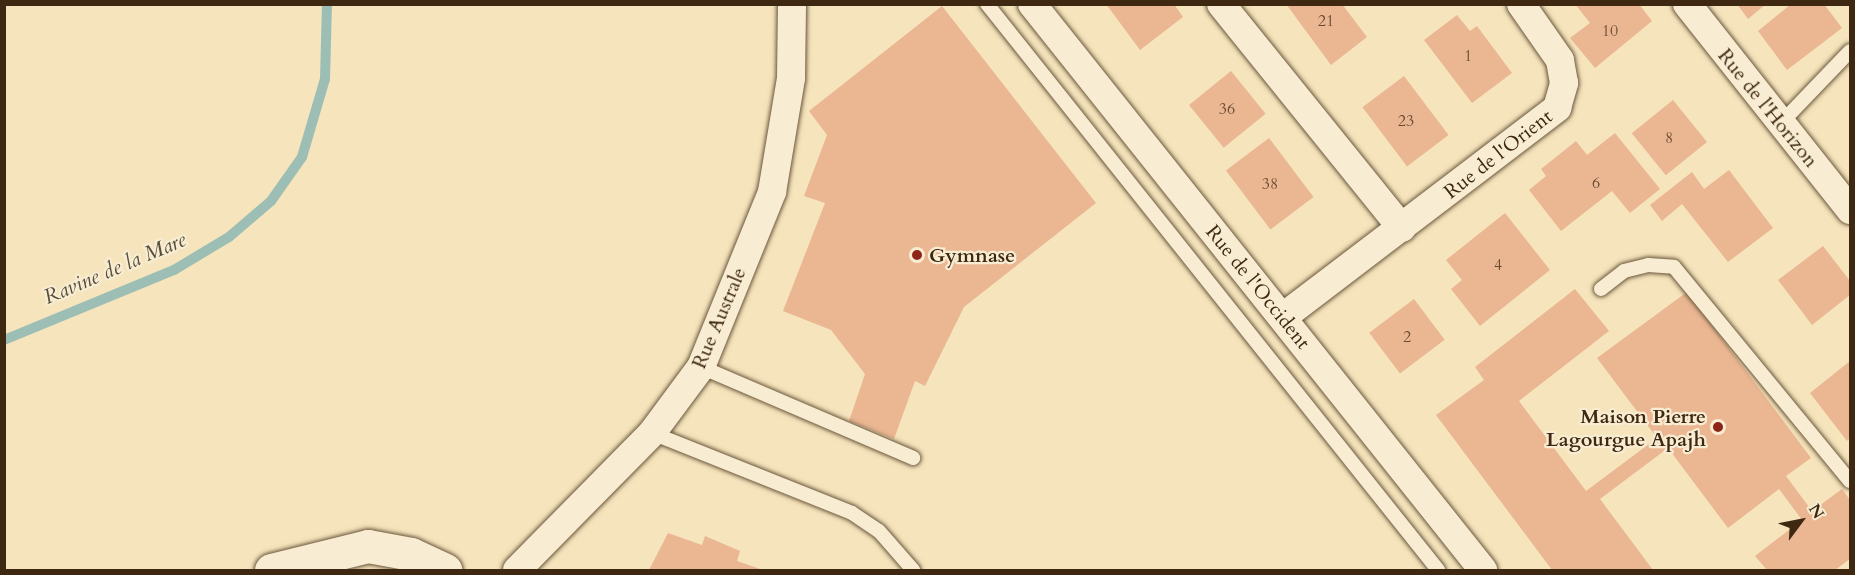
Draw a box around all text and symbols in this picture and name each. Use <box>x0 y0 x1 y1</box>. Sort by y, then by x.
house number: 21 <box>1318 11 1334 31</box>
house number: 10 <box>1602 21 1618 41</box>
street label: Rue de l'Horizon <box>1713 44 1823 172</box>
house number: 1 <box>1464 46 1472 66</box>
house number: 36 <box>1219 99 1235 119</box>
street label: Rue de l'Orient <box>1439 104 1557 204</box>
house number: 23 <box>1398 111 1414 131</box>
house number: 8 <box>1665 128 1673 148</box>
house number: 6 <box>1592 173 1600 193</box>
house number: 38 <box>1262 174 1278 194</box>
street label: Rue de l'Occident <box>1201 220 1315 354</box>
water label: Ravine de la Mare <box>40 228 190 310</box>
place label: Gymnase <box>929 243 1015 267</box>
marker: Gymnase <box>910 248 924 262</box>
house number: 4 <box>1494 255 1502 275</box>
street label: Rue Australe <box>687 264 751 372</box>
house number: 2 <box>1403 327 1411 347</box>
place label: Maison Pierre Lagourgue Apajh <box>1546 404 1706 451</box>
marker: Maison Pierre Lagourgue Apajh <box>1711 420 1725 434</box>
north arrow <box>1771 491 1831 551</box>
text: N <box>1803 500 1829 523</box>

